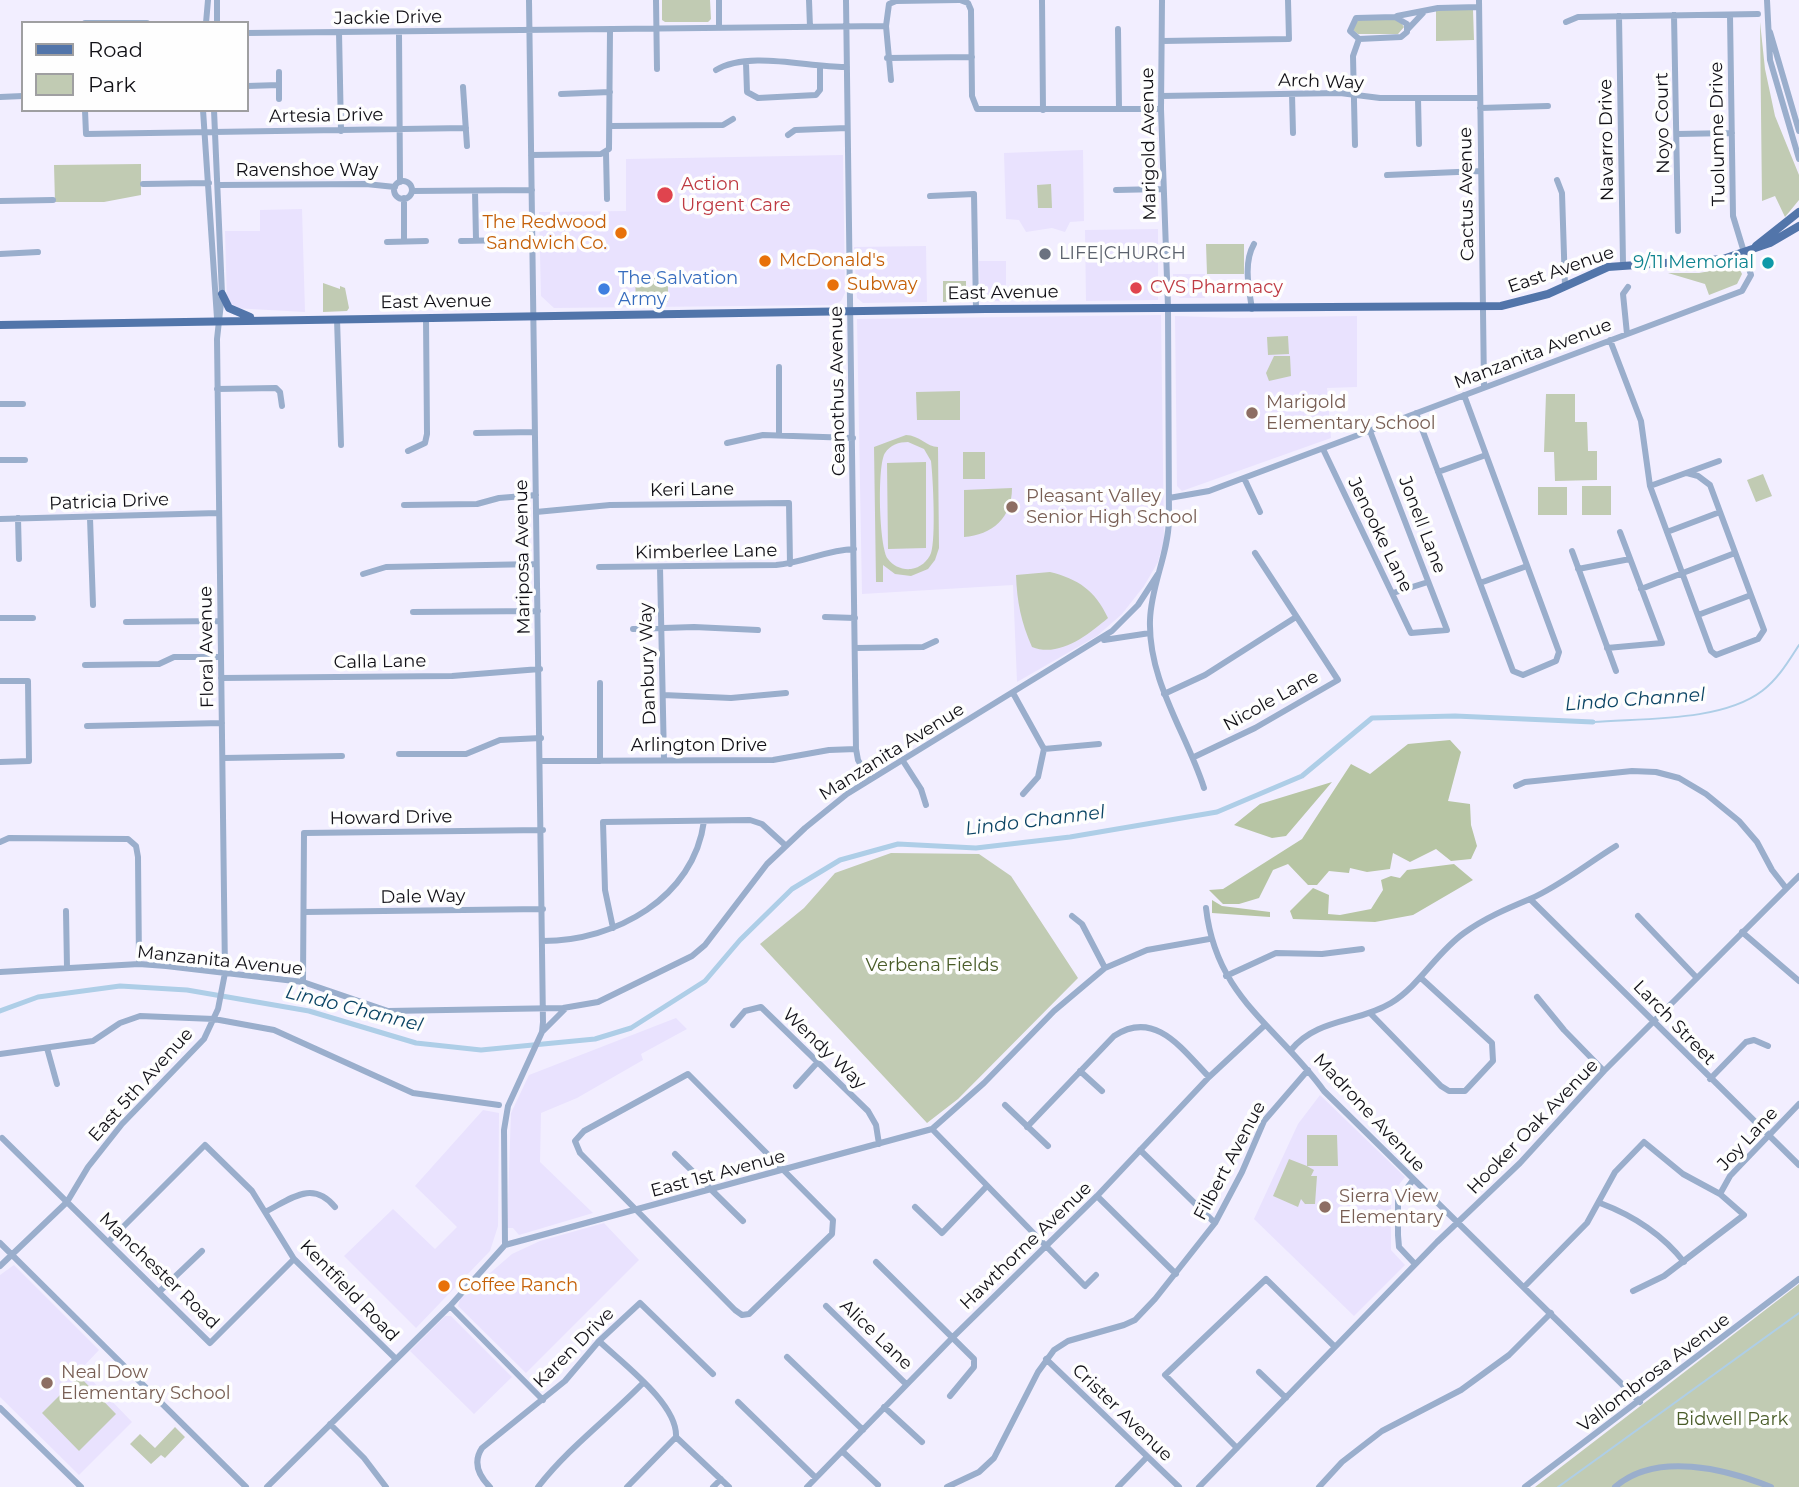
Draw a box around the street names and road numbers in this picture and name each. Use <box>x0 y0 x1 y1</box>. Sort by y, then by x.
street label: Jackie Drive <box>334 6 442 30</box>
street label: Tuolumne Drive <box>1706 62 1730 206</box>
street label: Marigold Avenue <box>1137 67 1161 221</box>
street label: Arch Way <box>1278 70 1364 94</box>
street label: Noyo Court <box>1651 72 1675 174</box>
street label: Navarro Drive <box>1595 79 1619 201</box>
street label: Artesia Drive <box>269 104 383 128</box>
street label: Cactus Avenue <box>1455 127 1479 261</box>
street label: Ravenshoe Way <box>236 160 378 182</box>
street label: East Avenue <box>1505 242 1617 298</box>
street label: East Avenue <box>947 281 1059 305</box>
street label: East Avenue <box>380 290 492 314</box>
street label: Ceanothus Avenue <box>826 306 850 476</box>
street label: Manzanita Avenue <box>1451 314 1615 394</box>
street label: Jenooke Lane <box>1343 474 1417 596</box>
street label: Jonell Lane <box>1394 474 1450 576</box>
street label: Keri Lane <box>650 478 734 502</box>
street label: Mariposa Avenue <box>511 479 535 635</box>
street label: Patricia Drive <box>49 489 169 515</box>
street label: Kimberlee Lane <box>635 540 777 564</box>
street label: Floral Avenue <box>195 586 219 708</box>
street label: Danbury Way <box>635 602 661 726</box>
street label: Calla Lane <box>334 650 426 674</box>
street label: Nicole Lane <box>1220 666 1322 736</box>
street label: Manzanita Avenue <box>816 699 968 805</box>
street label: Arlington Drive <box>631 735 767 757</box>
street label: Howard Drive <box>329 806 453 830</box>
street label: Dale Way <box>380 885 466 909</box>
street label: Manzanita Avenue <box>136 942 304 980</box>
street label: Larch Street <box>1628 976 1720 1070</box>
street label: Wendy Way <box>778 1004 870 1094</box>
street label: East 5th Avenue <box>84 1024 198 1146</box>
street label: Madrone Avenue <box>1309 1049 1429 1177</box>
street label: Hooker Oak Avenue <box>1463 1055 1603 1199</box>
street label: Filbert Avenue <box>1190 1098 1270 1224</box>
street label: Joy Lane <box>1713 1103 1783 1175</box>
street label: East 1st Avenue <box>648 1146 788 1202</box>
street label: Hawthorne Avenue <box>956 1178 1096 1314</box>
street label: Manchester Road <box>94 1208 224 1334</box>
street label: Kentfield Road <box>295 1236 403 1346</box>
street label: Alice Lane <box>835 1295 917 1375</box>
street label: Karen Drive <box>529 1303 619 1393</box>
street label: Vallombrosa Avenue <box>1574 1309 1734 1437</box>
street label: Crister Avenue <box>1067 1360 1177 1466</box>

